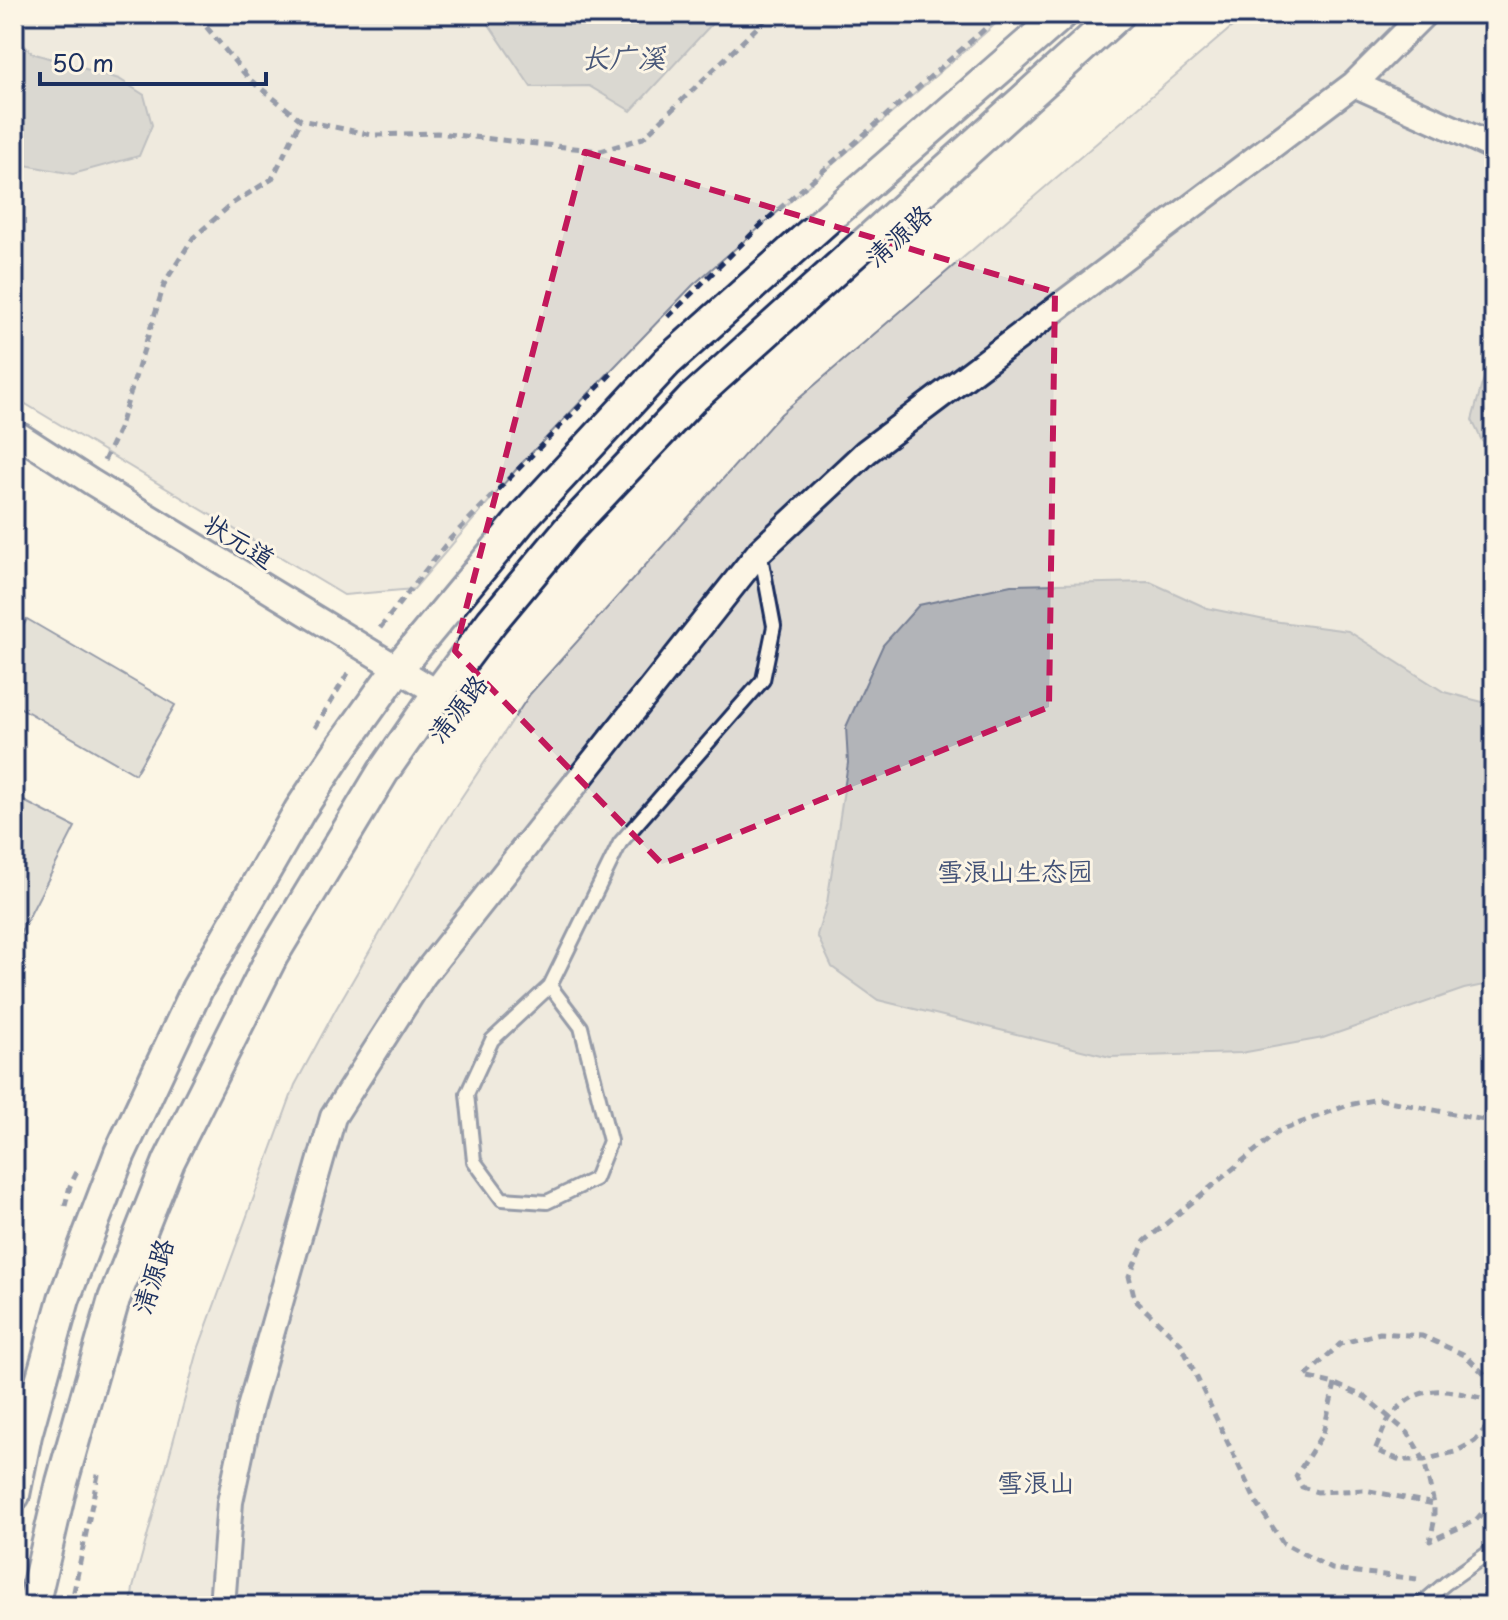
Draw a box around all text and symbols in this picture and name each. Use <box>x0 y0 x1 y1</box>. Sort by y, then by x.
water label: 长广溪 <box>581 35 667 78</box>
scale bar <box>40 36 266 86</box>
text: 50 m <box>52 44 114 80</box>
street label: 清源路 <box>856 194 940 276</box>
street label: 状元道 <box>197 503 283 577</box>
street label: 清源路 <box>418 665 496 751</box>
park label: 雪浪山生态园 <box>937 851 1093 890</box>
street label: 清源路 <box>121 1233 183 1319</box>
park label: 雪浪山 <box>997 1462 1075 1501</box>

